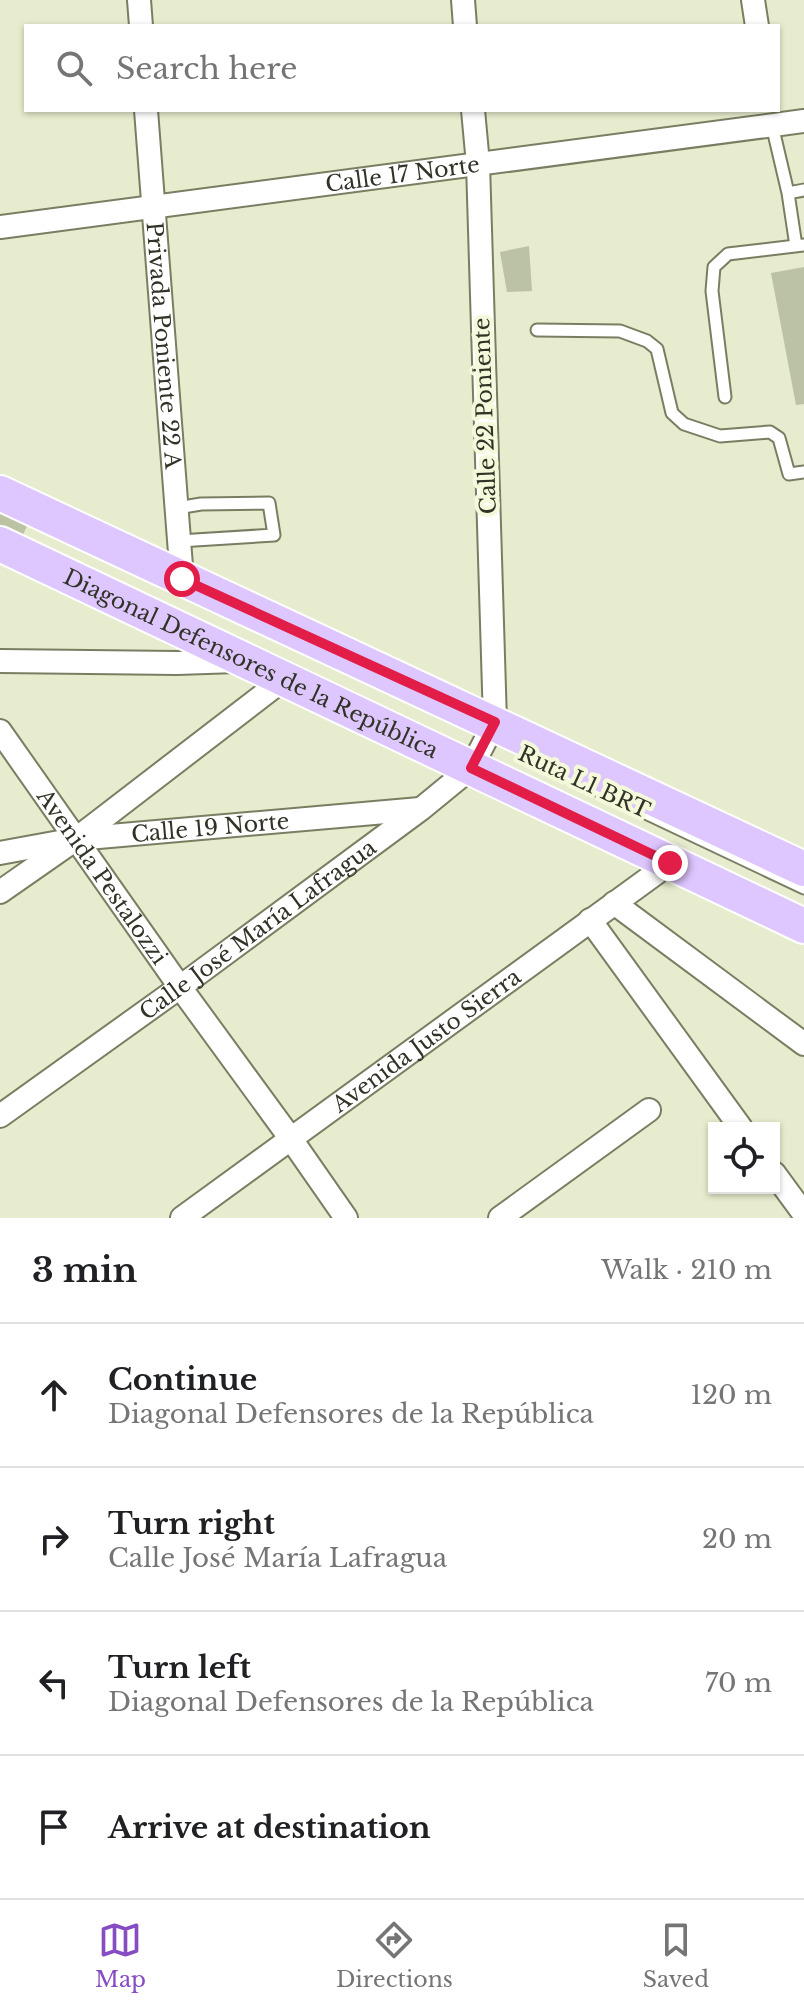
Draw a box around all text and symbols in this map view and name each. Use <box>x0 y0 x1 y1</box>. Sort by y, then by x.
search box <box>24 24 780 112</box>
icon: search <box>52 46 96 90</box>
text: Search here <box>116 50 297 87</box>
street label: Calle 17 Norte <box>324 150 481 197</box>
street label: Privada Poniente 22 A <box>141 221 187 471</box>
street label: Calle 22 Poniente <box>468 317 502 515</box>
route start <box>164 561 200 597</box>
street label: Diagonal Defensores de la República <box>59 563 443 764</box>
street label: Ruta L1 BRT <box>514 740 654 824</box>
street label: Avenida Pestalozzi <box>31 783 174 970</box>
street label: Calle 19 Norte <box>130 807 290 848</box>
street label: Calle José María Lafragua <box>134 833 382 1025</box>
route end <box>652 845 688 881</box>
street label: Avenida Justo Sierra <box>326 962 526 1119</box>
map controls <box>708 1122 780 1194</box>
button: locate <box>708 1122 780 1194</box>
text: 3 min <box>32 1249 137 1291</box>
text: Walk · 210 m <box>601 1254 772 1286</box>
text: Continue <box>108 1361 257 1398</box>
icon: ahead <box>32 1373 76 1417</box>
text: 120 m <box>690 1379 772 1411</box>
text: Diagonal Defensores de la República <box>108 1398 594 1430</box>
text: Turn right <box>108 1505 275 1542</box>
icon: right <box>32 1517 76 1561</box>
text: 20 m <box>702 1523 772 1555</box>
text: Calle José María Lafragua <box>108 1542 447 1574</box>
text: Turn left <box>108 1649 251 1686</box>
icon: left <box>32 1661 76 1705</box>
text: 70 m <box>705 1667 772 1699</box>
text: Diagonal Defensores de la República <box>108 1686 594 1718</box>
icon: arrive <box>32 1805 76 1849</box>
text: Arrive at destination <box>108 1809 431 1846</box>
tab: Map <box>95 1918 146 1993</box>
tab: Directions <box>336 1918 453 1993</box>
tab: Saved <box>643 1918 709 1993</box>

